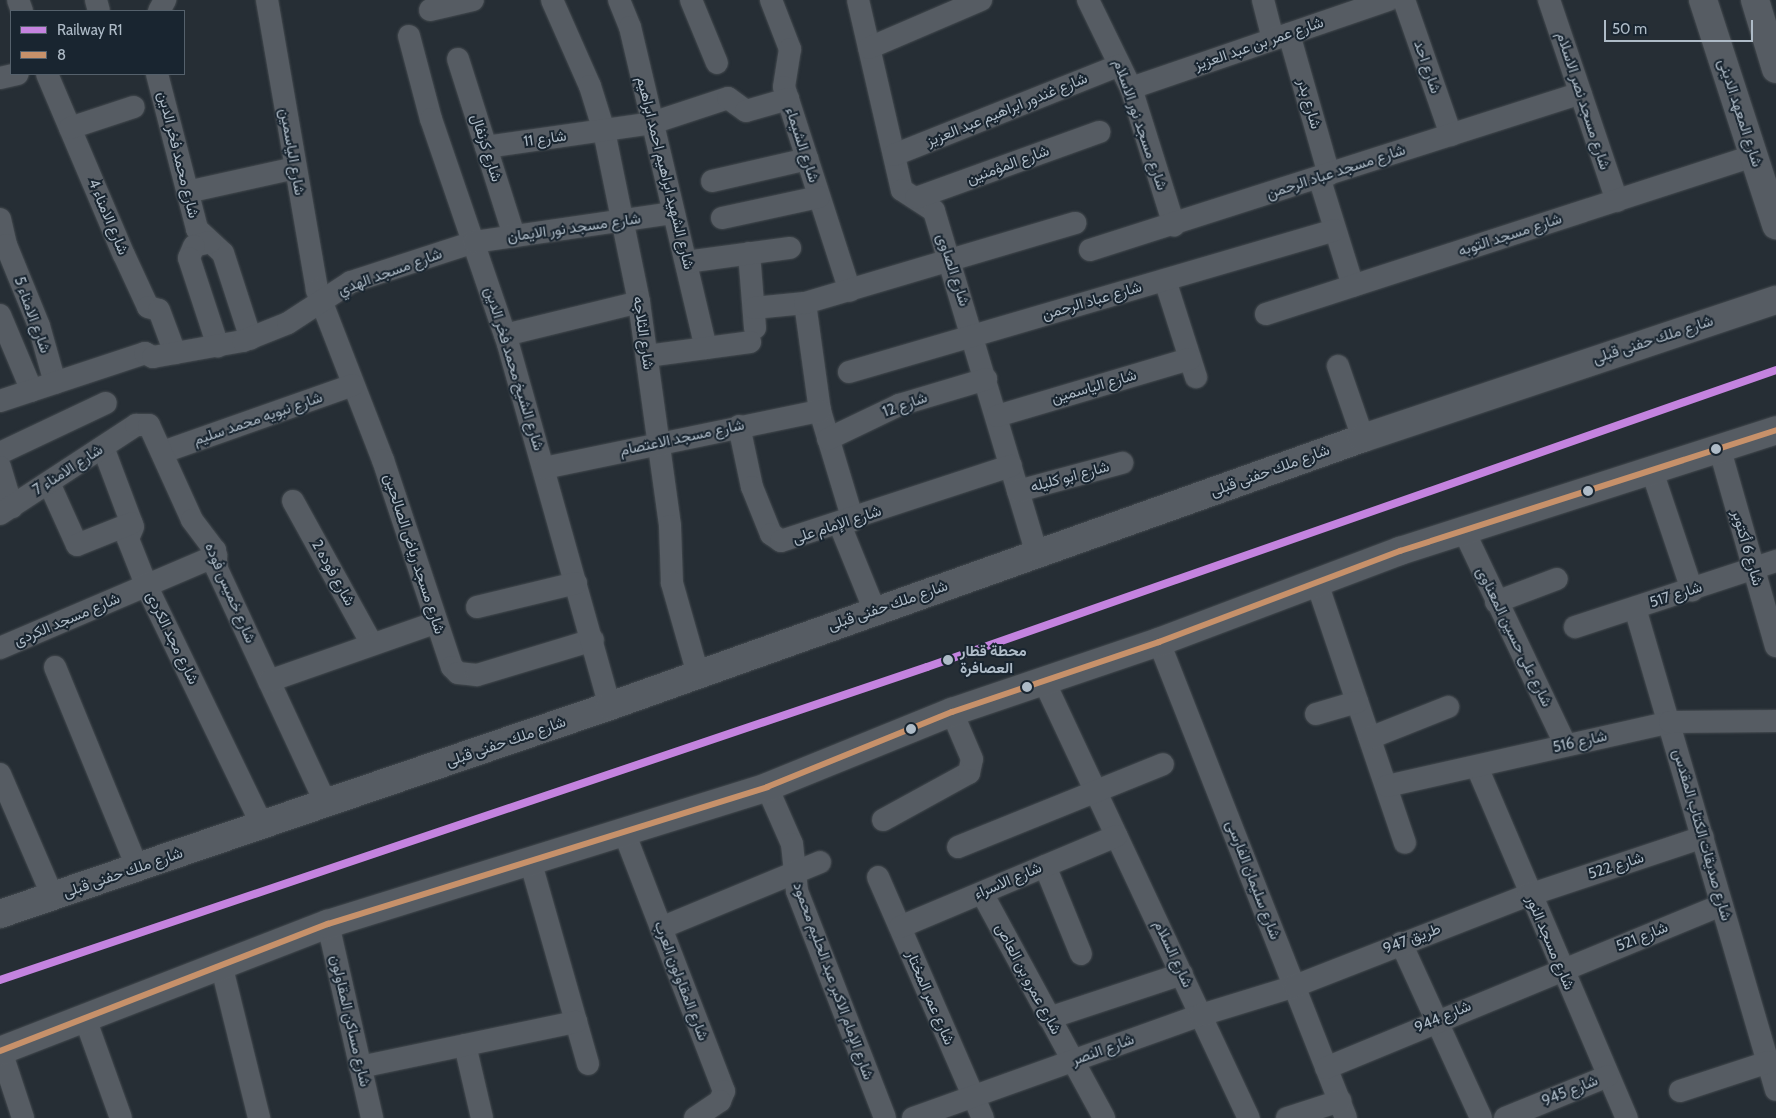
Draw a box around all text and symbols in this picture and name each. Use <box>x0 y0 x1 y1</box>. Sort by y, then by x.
legend <box>10 10 185 75</box>
scale bar <box>1606 10 1755 42</box>
street label: شارع عمر بن عبد العزيز <box>1192 13 1326 75</box>
text: 50 m <box>1612 20 1647 38</box>
text: Railway R1 <box>57 21 122 39</box>
street label: شارع مسجد نصر الاسلام <box>1552 30 1614 172</box>
street label: شارع احد <box>1410 38 1444 96</box>
text: 8 <box>57 46 66 64</box>
street label: شارع مسجد نور الاسلام <box>1109 57 1171 193</box>
street label: شارع المعهد الدينى <box>1714 57 1766 169</box>
street label: شارع غندور ابراهيم عبد العزيز <box>924 69 1090 151</box>
street label: شارع الشهيد ابراهيم احمد ابراهيم <box>632 75 698 271</box>
street label: شارع بدر <box>1293 77 1325 131</box>
street label: شارع محمد فخر الدين <box>154 90 202 220</box>
street label: شارع الشيماء <box>781 105 823 185</box>
street label: شارع الياسمين <box>276 107 308 197</box>
street label: شارع كرنفال <box>467 112 505 184</box>
street label: شارع 11 <box>522 127 568 151</box>
street label: شارع مسجد عباد الرحمن <box>1264 141 1408 203</box>
street label: شارع المؤمنين <box>964 142 1052 188</box>
street label: شارع الامناء 4 <box>84 176 132 258</box>
street label: شارع مسجد نور الايمان <box>506 210 642 246</box>
street label: شارع مسجد التوبه <box>1456 210 1564 260</box>
street label: شارع الصاوى <box>933 231 973 309</box>
street label: شارع مسجد الهدي <box>335 245 445 299</box>
street label: شارع الامناء 5 <box>10 274 54 356</box>
street label: شارع عباد الرحمن <box>1040 278 1144 324</box>
street label: شارع الشيخ محمد فخر الدين <box>481 285 547 453</box>
street label: شارع الثلاجه <box>629 295 657 371</box>
street label: شارع ملك حفنى قبلى <box>1591 312 1715 368</box>
street label: شارع الياسمين <box>1049 366 1139 408</box>
street label: شارع نبويه محمد سليم <box>191 388 325 450</box>
street label: شارع 12 <box>880 389 930 421</box>
street label: شارع مسجد الاعتصام <box>618 416 746 460</box>
street label: شارع الامناء 7 <box>30 441 106 499</box>
street label: شارع ملك حفنى قبلى <box>1208 441 1332 501</box>
unlabelled marker <box>1711 444 1721 454</box>
street label: شارع ابو كليله <box>1029 458 1111 496</box>
street label: شارع مسجد رياض الصالحين <box>380 472 448 636</box>
unlabelled marker <box>1583 486 1593 496</box>
street label: شارع الإمام على <box>790 502 884 548</box>
street label: شارع 6 أكتوبر <box>1728 508 1766 588</box>
street label: شارع فوده 2 <box>308 537 358 609</box>
street label: شارع خميس فوده <box>201 540 259 646</box>
street label: شارع على حسين المعناوى <box>1472 564 1556 710</box>
street label: شارع ملك حفنى قبلى <box>826 577 950 635</box>
street label: شارع 517 <box>1647 578 1705 612</box>
street label: شارع مجد الكردى <box>142 589 202 687</box>
street label: شارع مسجد الكردى <box>11 590 123 650</box>
place label: محطة قطار العصافرة <box>960 642 1027 677</box>
marker: محطة قطار العصافرة <box>939 651 957 669</box>
unlabelled marker <box>1022 682 1032 692</box>
street label: شارع ملك حفنى قبلى <box>444 713 568 771</box>
unlabelled marker <box>906 724 916 734</box>
street label: شارع 516 <box>1551 727 1609 757</box>
street label: شارع صديقات الكتاب المقدس <box>1669 747 1735 923</box>
street label: شارع سليمان الفارسى <box>1222 818 1284 942</box>
street label: شارع ملك حفنى قبلى <box>61 844 185 902</box>
street label: شارع 522 <box>1586 849 1646 883</box>
street label: شارع الاسراء <box>971 859 1045 903</box>
street label: شارع الإمام الاكبر عبد الحليم محمود <box>789 880 877 1082</box>
street label: شارع مسجد النور <box>1522 893 1578 993</box>
street label: شارع السلام <box>1150 918 1196 990</box>
street label: شارع 521 <box>1613 918 1671 956</box>
street label: شارع المقاولون العرب <box>650 919 712 1043</box>
street label: شارع عمرو بن العاص <box>991 920 1065 1038</box>
street label: طريق 947 <box>1381 920 1443 958</box>
street label: شارع عمر المختار <box>902 948 958 1048</box>
street label: شارع مساكن المقاولون <box>326 953 374 1089</box>
street label: شارع 944 <box>1412 997 1474 1037</box>
street label: شارع النصر <box>1069 1030 1137 1070</box>
street label: شارع 945 <box>1539 1072 1601 1110</box>

